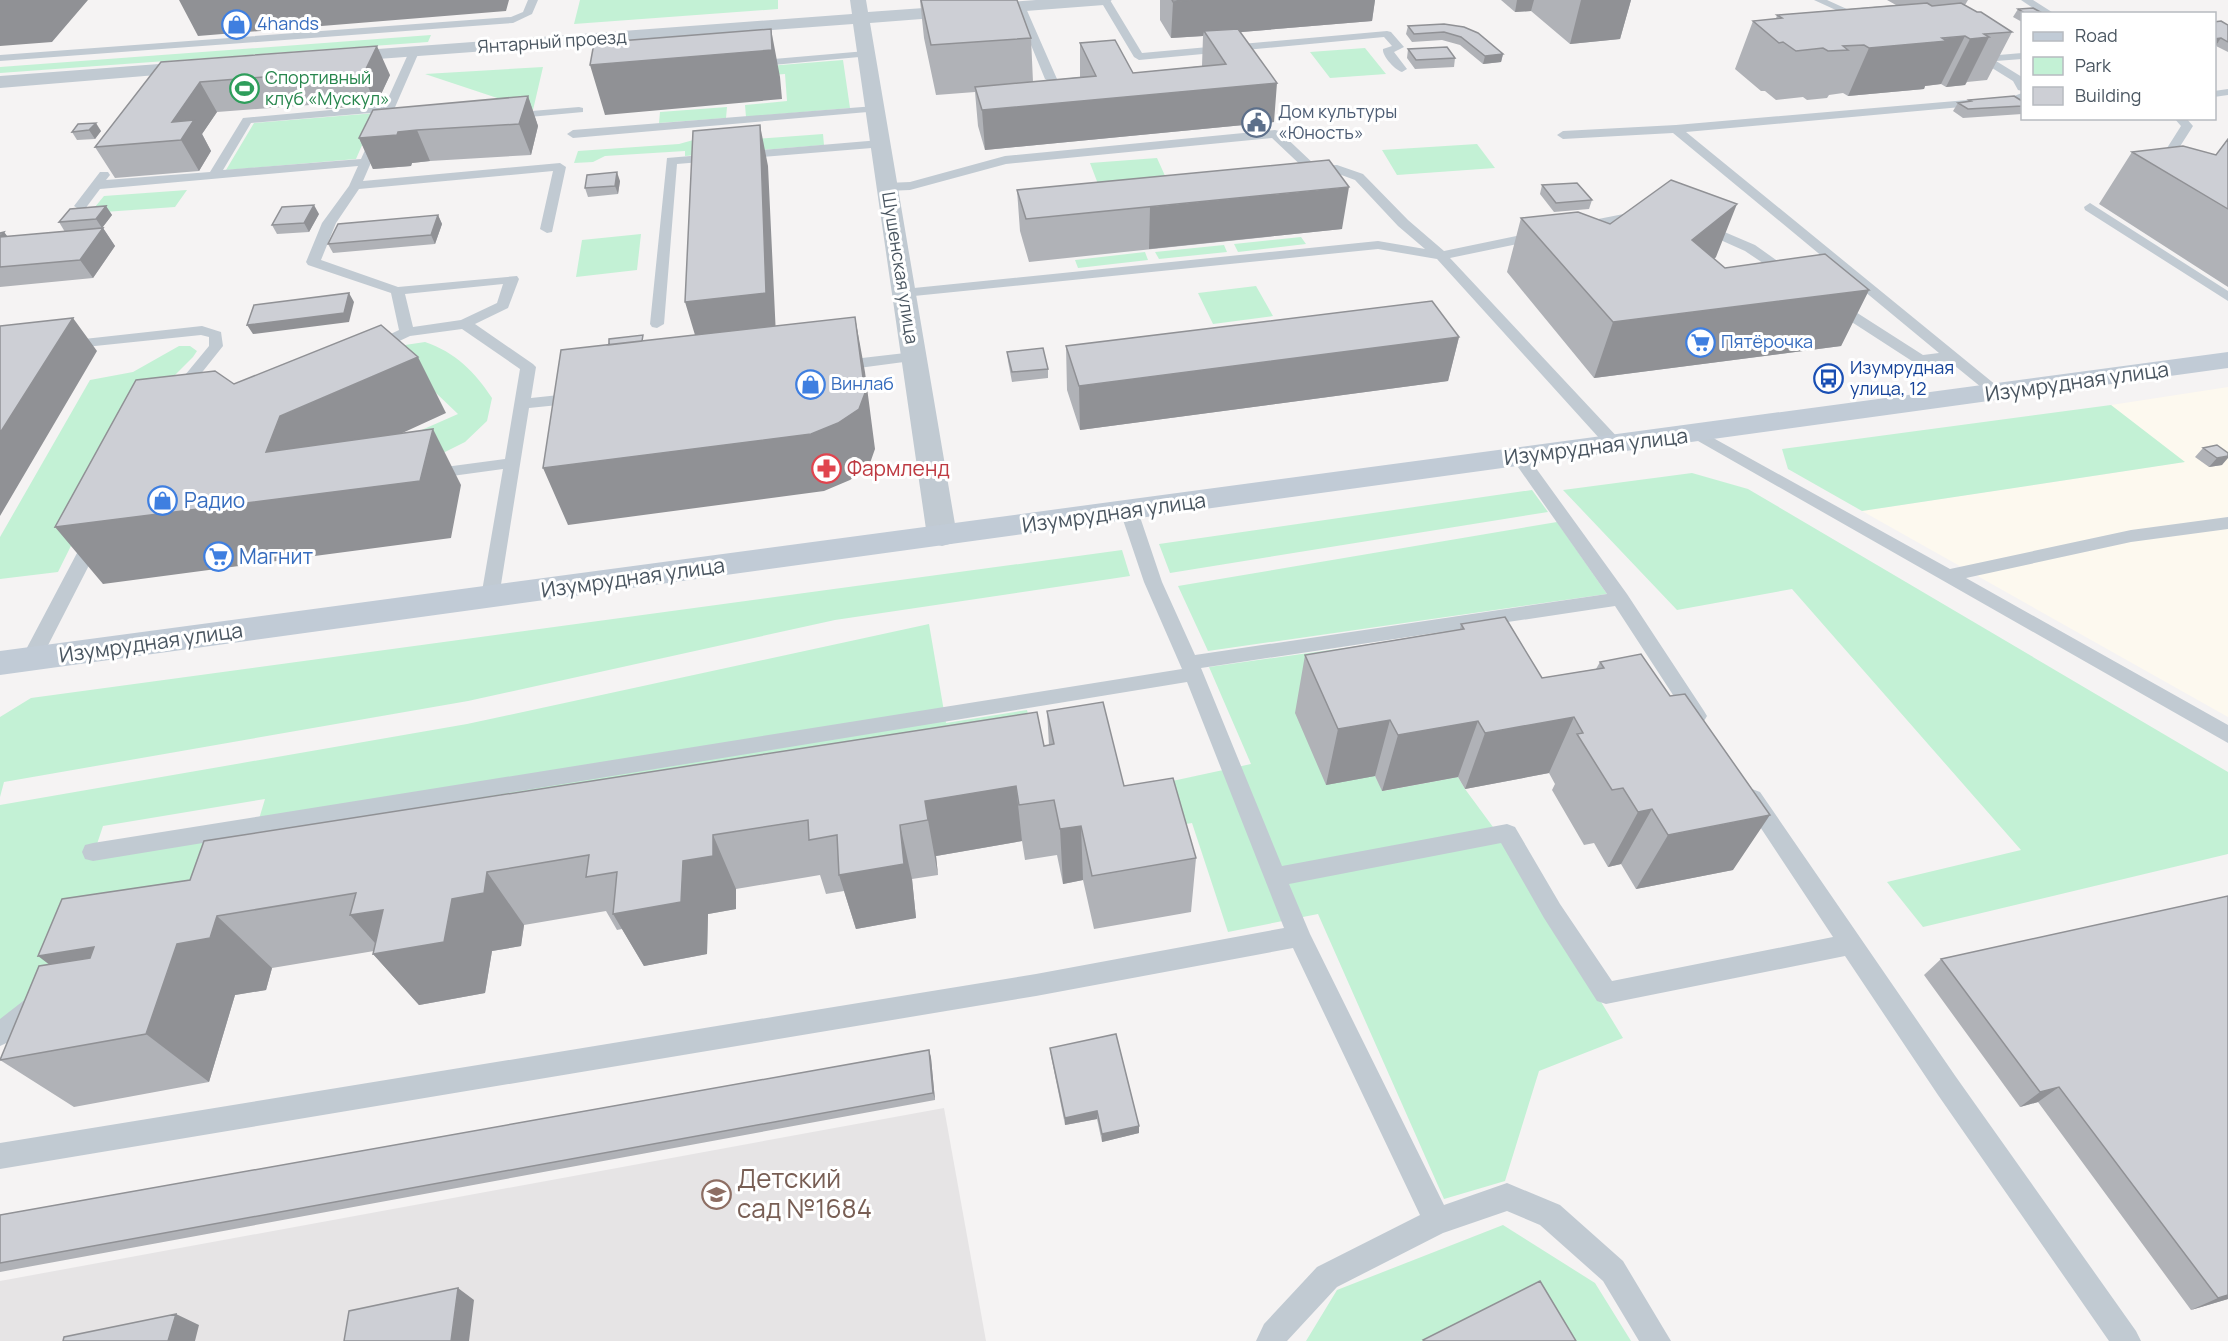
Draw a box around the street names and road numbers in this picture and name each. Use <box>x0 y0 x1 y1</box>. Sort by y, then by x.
street label: Янтарный проезд <box>477 24 628 58</box>
street label: Шушенская улица <box>877 190 925 346</box>
street label: Изумрудная улица <box>1983 354 2170 408</box>
street label: Изумрудная улица <box>1502 421 1689 471</box>
street label: Изумрудная улица <box>1020 485 1207 539</box>
street label: Изумрудная улица <box>539 550 726 604</box>
street label: Изумрудная улица <box>57 615 244 669</box>

